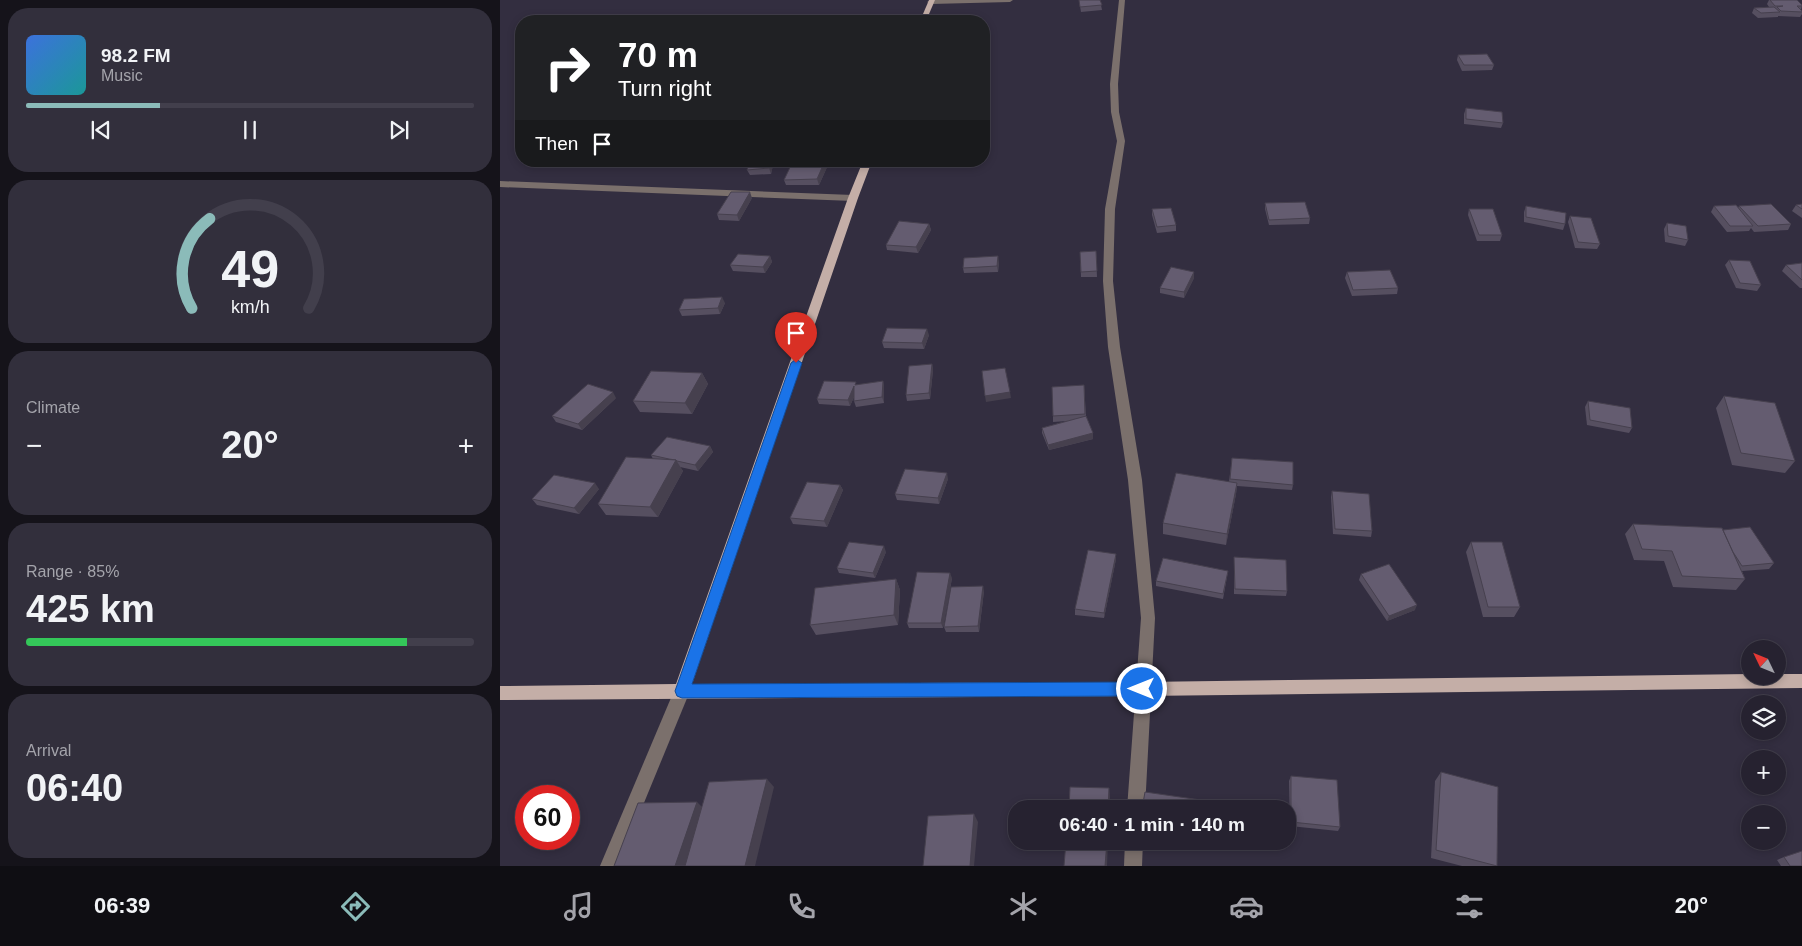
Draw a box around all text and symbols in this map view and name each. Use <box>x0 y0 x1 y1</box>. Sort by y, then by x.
icon: right <box>535 35 600 100</box>
text: 70 m <box>618 35 698 74</box>
text: 98.2 FM <box>101 45 171 66</box>
text: Music <box>101 67 143 84</box>
text: Turn right <box>618 76 711 101</box>
icon: previous <box>87 116 115 144</box>
icon: pause <box>236 116 264 144</box>
icon: next <box>385 116 413 144</box>
icon: arrive <box>588 130 616 158</box>
text: Then <box>535 133 578 154</box>
text: 49 <box>221 240 279 298</box>
text: km/h <box>231 297 269 317</box>
pin <box>775 312 817 363</box>
icon: arrive <box>782 319 810 347</box>
text: Climate <box>26 399 80 416</box>
text: 20° <box>221 424 279 466</box>
text: − <box>26 430 42 461</box>
text: + <box>458 430 474 461</box>
text: Range · 85% <box>26 563 119 580</box>
text: 425 km <box>26 588 155 630</box>
north arrow <box>1741 640 1786 685</box>
map controls <box>1741 640 1786 850</box>
position arrow <box>1115 662 1167 714</box>
button: layers <box>1741 695 1786 740</box>
text: Arrival <box>26 742 71 759</box>
button: + <box>1741 750 1786 795</box>
text: 06:40 <box>26 767 123 809</box>
speed limit sign: 60 <box>515 785 580 850</box>
button: − <box>1741 805 1786 850</box>
text: 06:40 · 1 min · 140 m <box>1059 814 1245 835</box>
icon: directions <box>338 889 373 924</box>
icon: music <box>561 889 596 924</box>
icon: phone <box>784 889 819 924</box>
icon: climate <box>1006 889 1041 924</box>
icon: car <box>1229 889 1264 924</box>
icon: filters <box>1452 889 1487 924</box>
text: 06:39 <box>94 893 150 918</box>
text: 20° <box>1675 893 1708 918</box>

